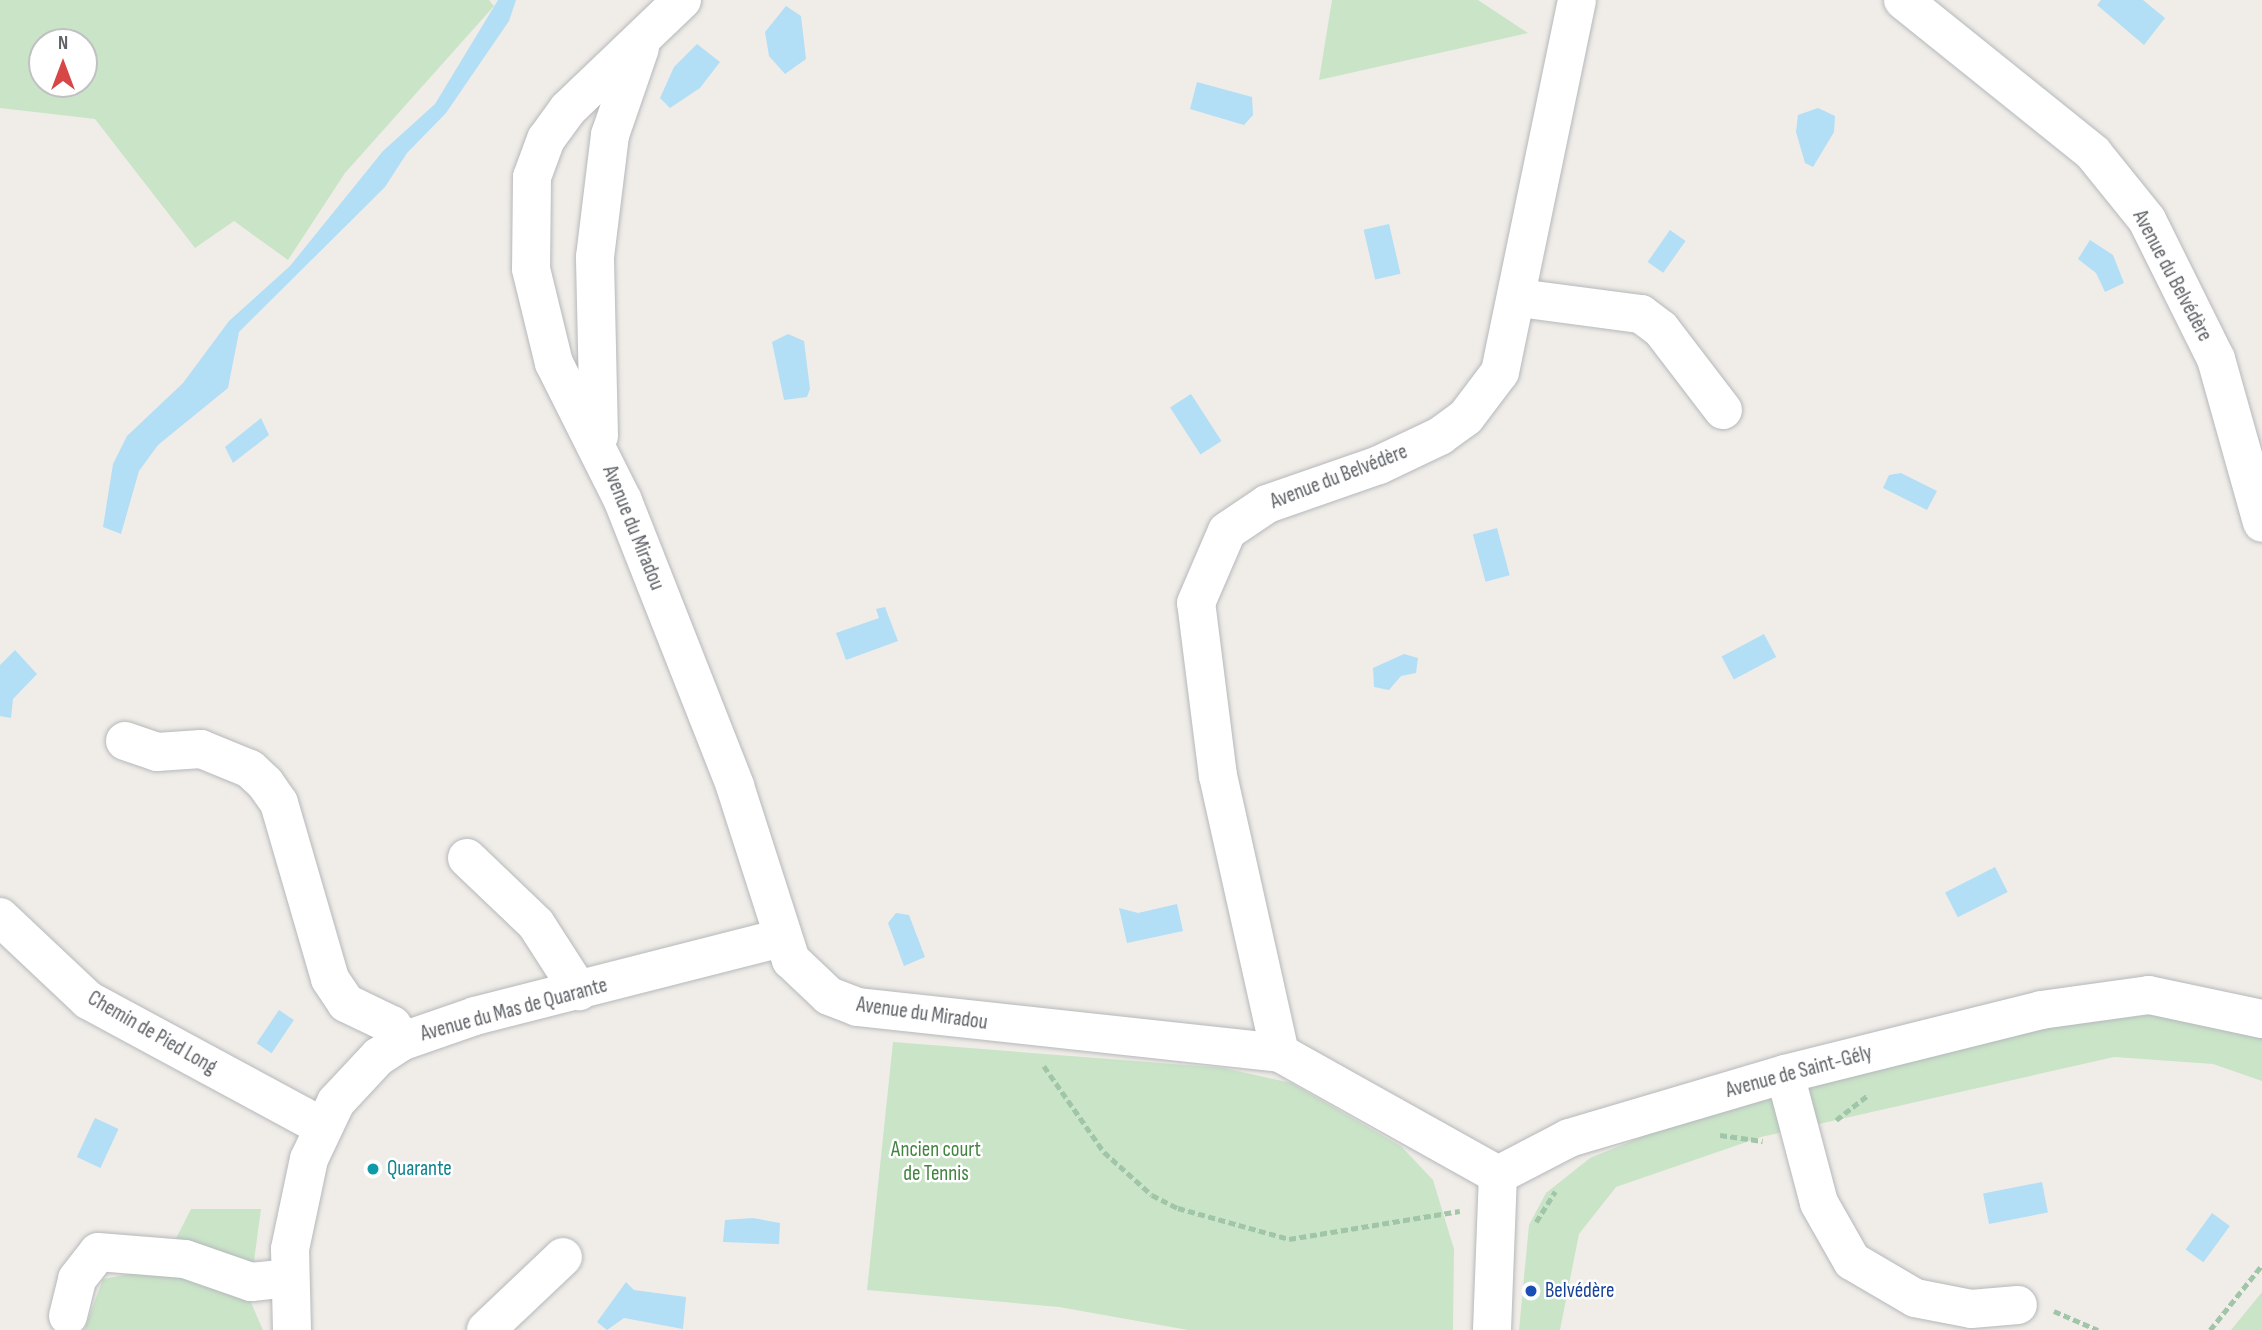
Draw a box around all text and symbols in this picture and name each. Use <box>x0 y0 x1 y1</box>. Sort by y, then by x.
north arrow <box>28 28 98 98</box>
text: N <box>58 32 68 55</box>
street label: Avenue du Belvédère <box>2127 206 2217 346</box>
street label: Avenue du Belvédère <box>1267 439 1411 515</box>
street label: Avenue du Miradou <box>597 462 669 594</box>
street label: Avenue du Mas de Quarante <box>418 973 610 1047</box>
street label: Chemin de Pied Long <box>83 986 221 1080</box>
street label: Avenue du Miradou <box>855 992 989 1036</box>
street label: Avenue de Saint-Gély <box>1723 1040 1875 1104</box>
park label: Ancien court de Tennis <box>891 1137 981 1187</box>
place label: Quarante <box>387 1156 452 1182</box>
marker: Quarante <box>365 1161 381 1177</box>
place label: Belvédère <box>1545 1278 1614 1304</box>
marker: Belvédère <box>1523 1283 1539 1299</box>

